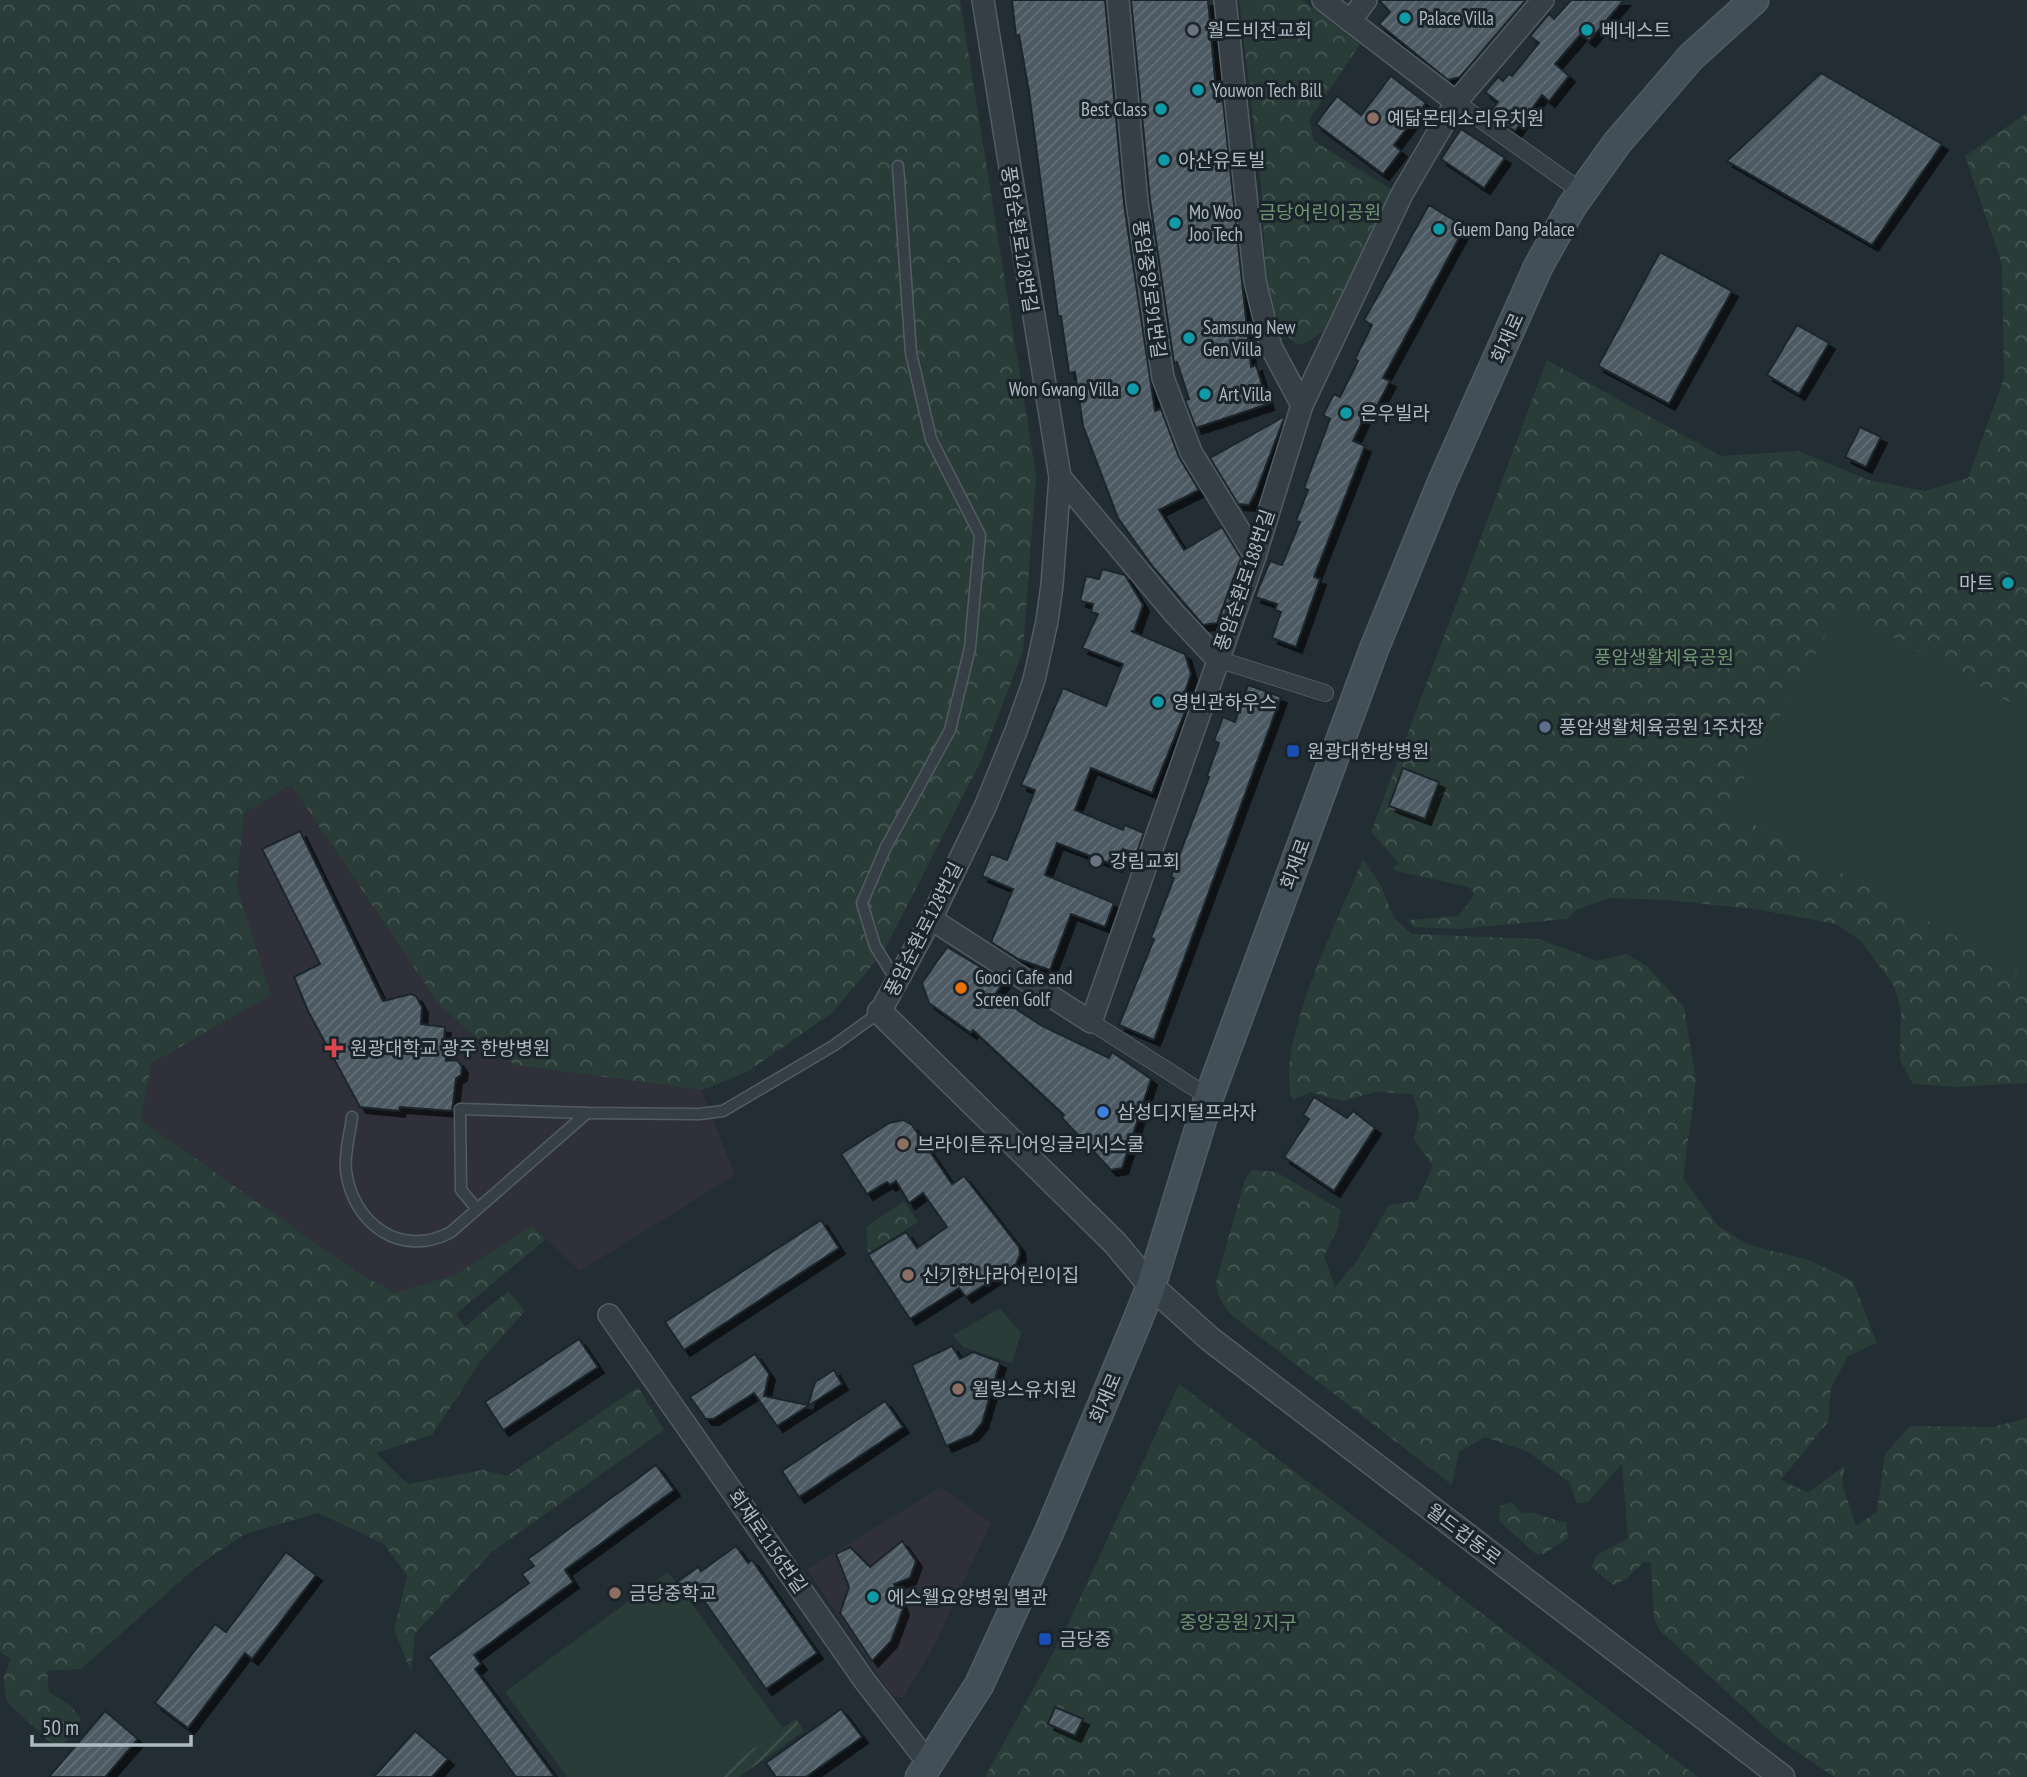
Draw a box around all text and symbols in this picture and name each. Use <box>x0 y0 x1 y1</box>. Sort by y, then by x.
place label: Palace Villa <box>1419 6 1494 30</box>
marker: Palace Villa <box>1397 10 1413 26</box>
place label: 월드비전교회 <box>1207 18 1312 42</box>
place label: 베네스트 <box>1601 18 1671 42</box>
marker: 월드비전교회 <box>1185 22 1201 38</box>
marker: 베네스트 <box>1579 22 1595 38</box>
place label: Youwon Tech Bill <box>1212 78 1323 102</box>
marker: Youwon Tech Bill <box>1190 82 1206 98</box>
place label: Best Class <box>1081 97 1147 121</box>
marker: Best Class <box>1153 101 1169 117</box>
place label: 예닮몬테소리유치원 <box>1387 106 1544 130</box>
marker: 예닮몬테소리유치원 <box>1365 110 1381 126</box>
place label: 아산유토빌 <box>1178 148 1265 172</box>
marker: 아산유토빌 <box>1156 152 1172 168</box>
street label: 풍암순환로128번길 <box>997 164 1043 314</box>
place label: Mo Woo Joo Tech <box>1188 200 1243 246</box>
park label: 금당어린이공원 <box>1259 200 1381 224</box>
marker: Mo Woo Joo Tech <box>1167 215 1183 231</box>
place label: Guem Dang Palace <box>1453 217 1575 241</box>
street label: 풍암중앙로91번길 <box>1128 218 1172 360</box>
marker: Guem Dang Palace <box>1431 221 1447 237</box>
street label: 회재로 <box>1485 309 1529 367</box>
place label: Samsung New Gen Villa <box>1203 315 1296 361</box>
marker: Samsung New Gen Villa <box>1181 330 1197 346</box>
place label: Won Gwang Villa <box>1009 377 1119 401</box>
marker: Won Gwang Villa <box>1125 381 1141 397</box>
place label: Art Villa <box>1219 382 1272 406</box>
marker: Art Villa <box>1197 386 1213 402</box>
place label: 은우빌라 <box>1360 401 1430 425</box>
marker: 은우빌라 <box>1338 405 1354 421</box>
street label: 풍암순환로188번길 <box>1209 506 1279 654</box>
place label: 마트 <box>1959 571 1994 595</box>
marker: 마트 <box>2000 575 2016 591</box>
park label: 풍암생활체육공원 <box>1594 645 1734 669</box>
place label: 영빈관하우스 <box>1172 690 1277 714</box>
marker: 영빈관하우스 <box>1150 694 1166 710</box>
place label: 풍암생활체육공원 1주차장 <box>1559 715 1764 739</box>
marker: 풍암생활체육공원 1주차장 <box>1537 719 1553 735</box>
place label: 원광대한방병원 <box>1307 739 1429 763</box>
marker: 원광대한방병원 <box>1285 743 1301 759</box>
street label: 회재로 <box>1275 835 1315 893</box>
place label: 강림교회 <box>1110 849 1180 873</box>
marker: 강림교회 <box>1088 853 1104 869</box>
street label: 풍암순환로128번길 <box>879 858 967 1000</box>
place label: Gooci Cafe and Screen Golf <box>975 965 1073 1011</box>
marker: Gooci Cafe and Screen Golf <box>953 980 969 996</box>
place label: 원광대학교 광주 한방병원 <box>350 1036 550 1060</box>
marker: 원광대학교 광주 한방병원 <box>324 1038 344 1058</box>
place label: 삼성디지털프라자 <box>1117 1100 1257 1124</box>
marker: 삼성디지털프라자 <box>1095 1104 1111 1120</box>
place label: 브라이튼쥬니어잉글리시스쿨 <box>917 1132 1144 1156</box>
marker: 브라이튼쥬니어잉글리시스쿨 <box>895 1136 911 1152</box>
place label: 신기한나라어린이집 <box>922 1263 1079 1287</box>
marker: 신기한나라어린이집 <box>900 1267 916 1283</box>
street label: 회재로 <box>1084 1369 1126 1427</box>
place label: 윌링스유치원 <box>972 1377 1077 1401</box>
marker: 윌링스유치원 <box>950 1381 966 1397</box>
street label: 회재로1156번길 <box>723 1484 813 1598</box>
street label: 월드컵동로 <box>1422 1498 1506 1570</box>
place label: 금당중학교 <box>629 1581 716 1605</box>
marker: 금당중학교 <box>607 1585 623 1601</box>
place label: 에스웰요양병원 별관 <box>887 1585 1048 1609</box>
marker: 에스웰요양병원 별관 <box>865 1589 881 1605</box>
park label: 중앙공원 2지구 <box>1179 1610 1297 1634</box>
place label: 금당중 <box>1059 1627 1111 1651</box>
marker: 금당중 <box>1037 1631 1053 1647</box>
scale bar <box>32 1704 191 1748</box>
text: 50 m <box>42 1714 79 1741</box>

